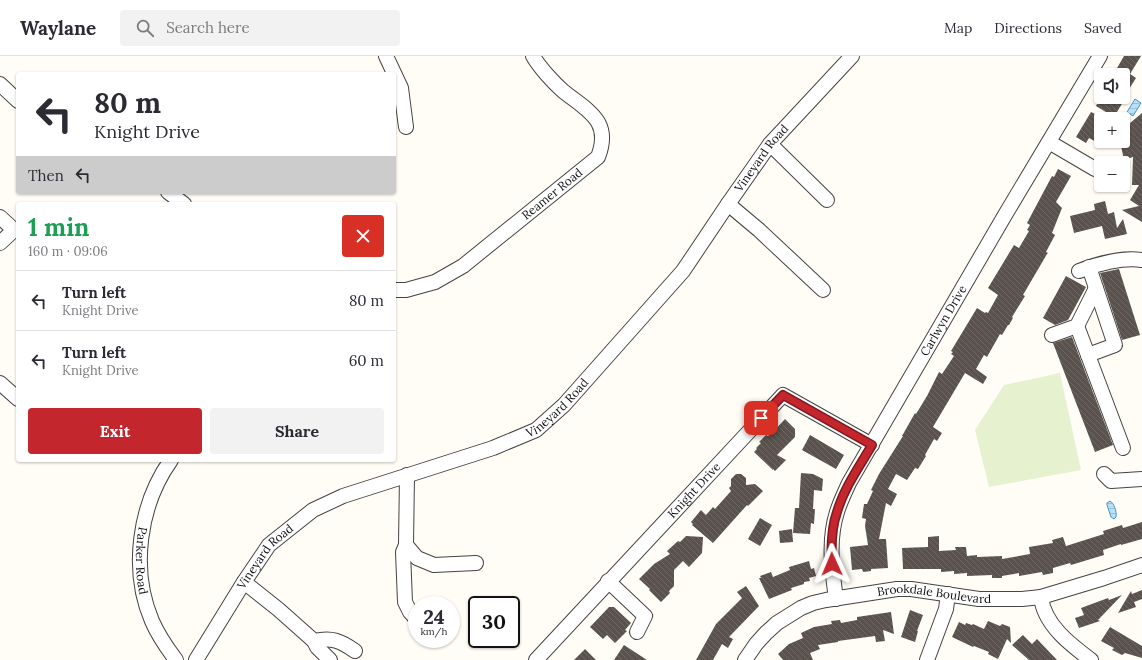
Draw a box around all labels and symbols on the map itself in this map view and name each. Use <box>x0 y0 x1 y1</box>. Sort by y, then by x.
street label: Vineyard Road <box>730 121 791 195</box>
street label: Reamer Road <box>519 165 585 223</box>
street label: Carlwyn Drive <box>917 282 970 359</box>
street label: Vineyard Road <box>523 375 591 441</box>
pin <box>744 401 778 435</box>
street label: Knight Drive <box>664 459 724 521</box>
street label: Vineyard Road <box>233 521 296 592</box>
street label: Parker Road <box>133 526 151 596</box>
position arrow <box>811 543 853 585</box>
street label: Brookdale Boulevard <box>876 581 991 606</box>
speed limit sign: 30 <box>468 596 520 648</box>

